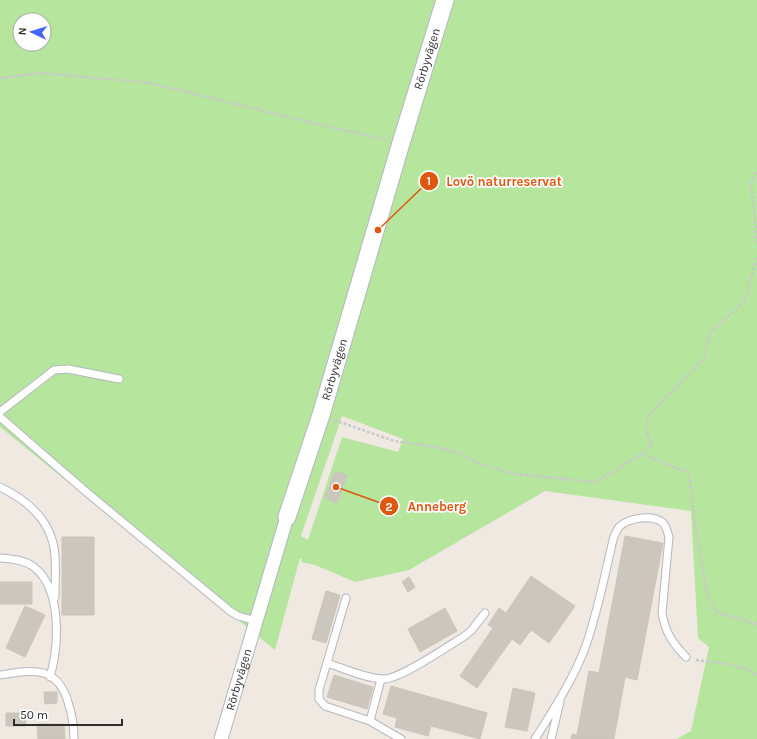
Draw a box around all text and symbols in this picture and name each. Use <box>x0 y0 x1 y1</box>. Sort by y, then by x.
north arrow <box>12 12 52 52</box>
street label: Rörbyvägen <box>411 26 443 91</box>
text: N <box>16 27 29 36</box>
callout: Lovö naturreservat <box>419 169 570 194</box>
text: 1 <box>427 174 431 188</box>
text: Lovö naturreservat <box>446 174 562 189</box>
street label: Rörbyvägen <box>319 337 350 402</box>
callout: Anneberg <box>379 494 474 519</box>
text: Anneberg <box>408 499 467 514</box>
text: 2 <box>385 500 393 514</box>
street label: Rörbyvägen <box>223 647 254 712</box>
scale bar <box>14 701 122 727</box>
text: 50 m <box>20 708 48 722</box>

